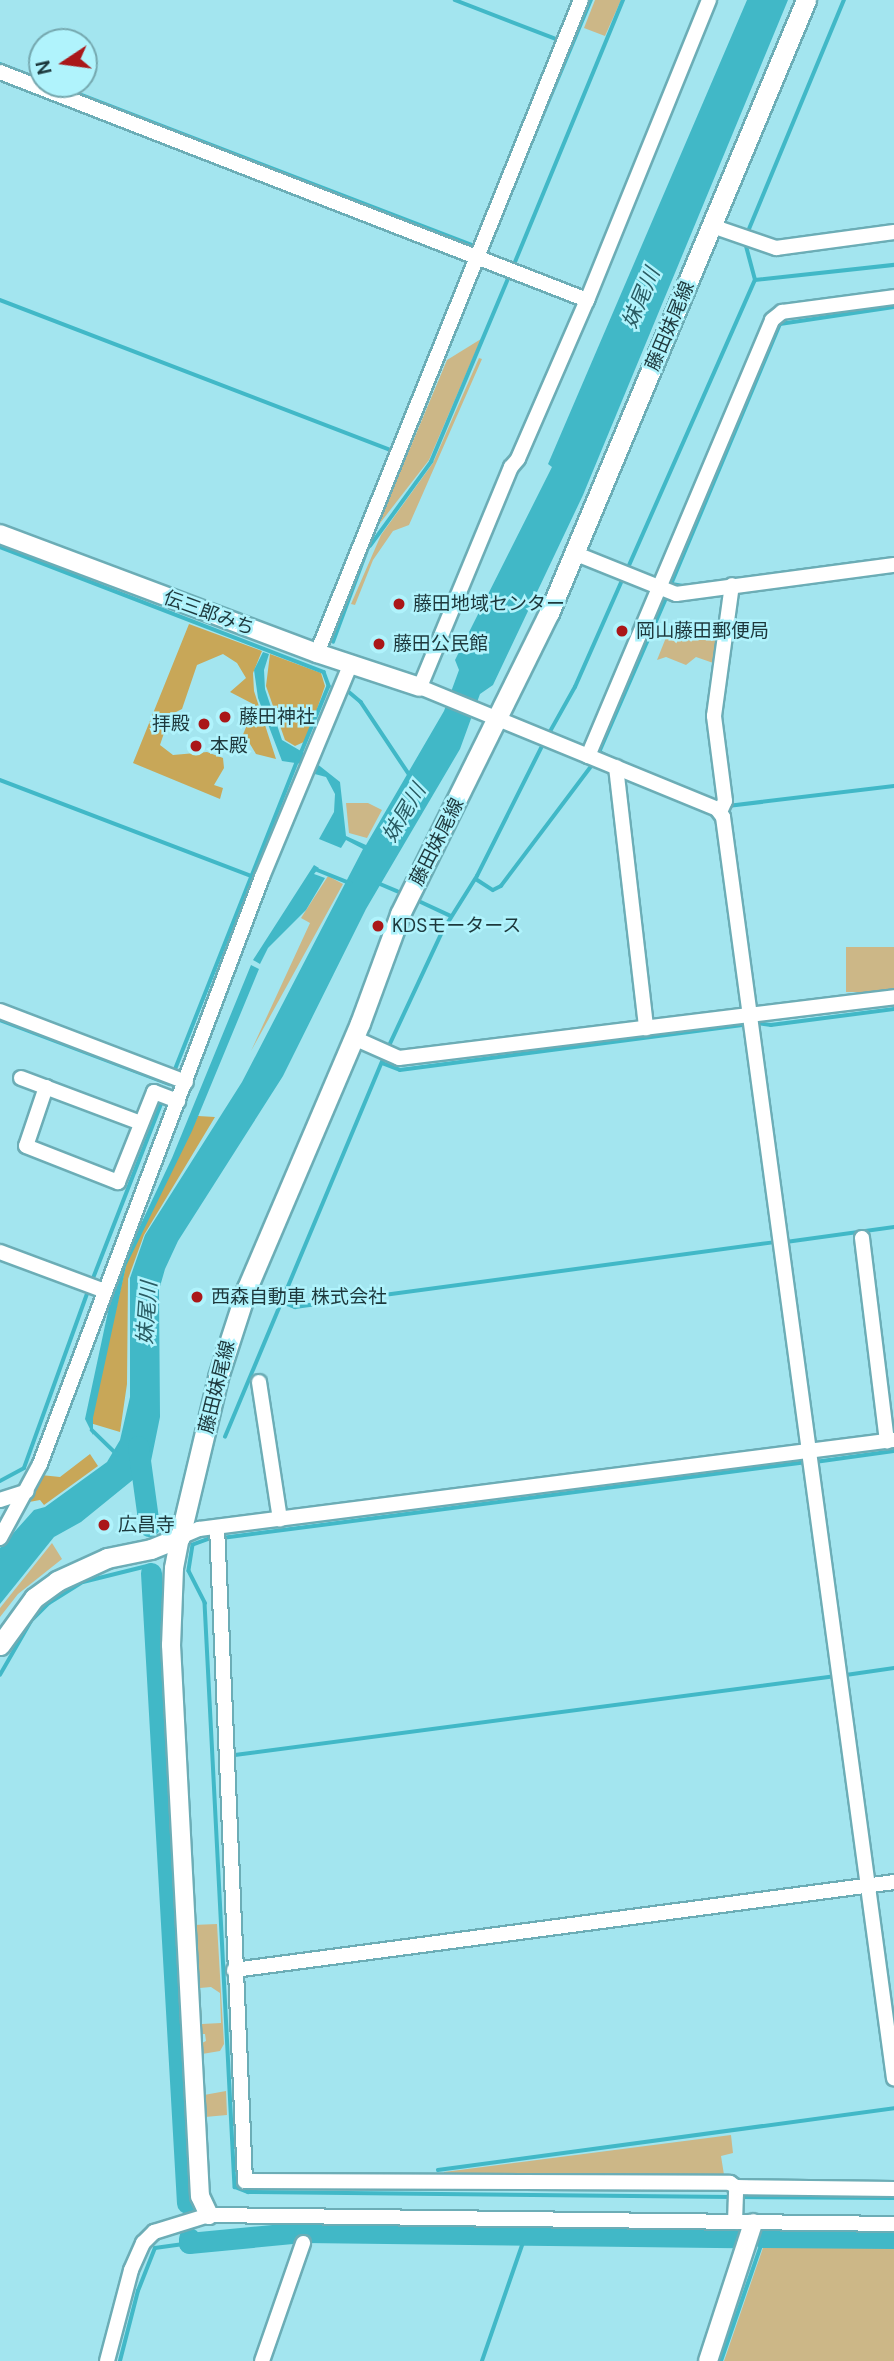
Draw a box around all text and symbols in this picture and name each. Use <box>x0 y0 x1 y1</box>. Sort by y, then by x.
north arrow <box>28 28 98 98</box>
text: N <box>30 58 58 77</box>
water label: 妹尾川 <box>617 264 665 332</box>
street label: 藤田妹尾線 <box>641 278 699 374</box>
street label: 伝三郎みち <box>160 586 258 640</box>
place label: 藤田地域センター <box>413 593 565 615</box>
marker: 藤田地域センター <box>391 596 407 612</box>
place label: 岡山藤田郵便局 <box>636 620 769 642</box>
marker: 岡山藤田郵便局 <box>614 623 630 639</box>
place label: 藤田公民館 <box>393 633 488 655</box>
marker: 藤田公民館 <box>371 636 387 652</box>
place label: 藤田神社 <box>239 706 315 728</box>
marker: 藤田神社 <box>217 709 233 725</box>
place label: 拝殿 <box>152 713 190 735</box>
marker: 拝殿 <box>196 716 212 732</box>
place label: 本殿 <box>210 735 248 757</box>
marker: 本殿 <box>188 738 204 754</box>
water label: 妹尾川 <box>377 780 431 846</box>
street label: 藤田妹尾線 <box>405 795 469 889</box>
place label: KDSモータース <box>392 915 522 937</box>
marker: KDSモータース <box>370 918 386 934</box>
water label: 妹尾川 <box>132 1281 162 1345</box>
place label: 西森自動車 株式会社 <box>211 1286 387 1308</box>
marker: 西森自動車 株式会社 <box>189 1289 205 1305</box>
street label: 藤田妹尾線 <box>194 1338 240 1436</box>
place label: 広昌寺 <box>118 1514 175 1536</box>
marker: 広昌寺 <box>96 1517 112 1533</box>

